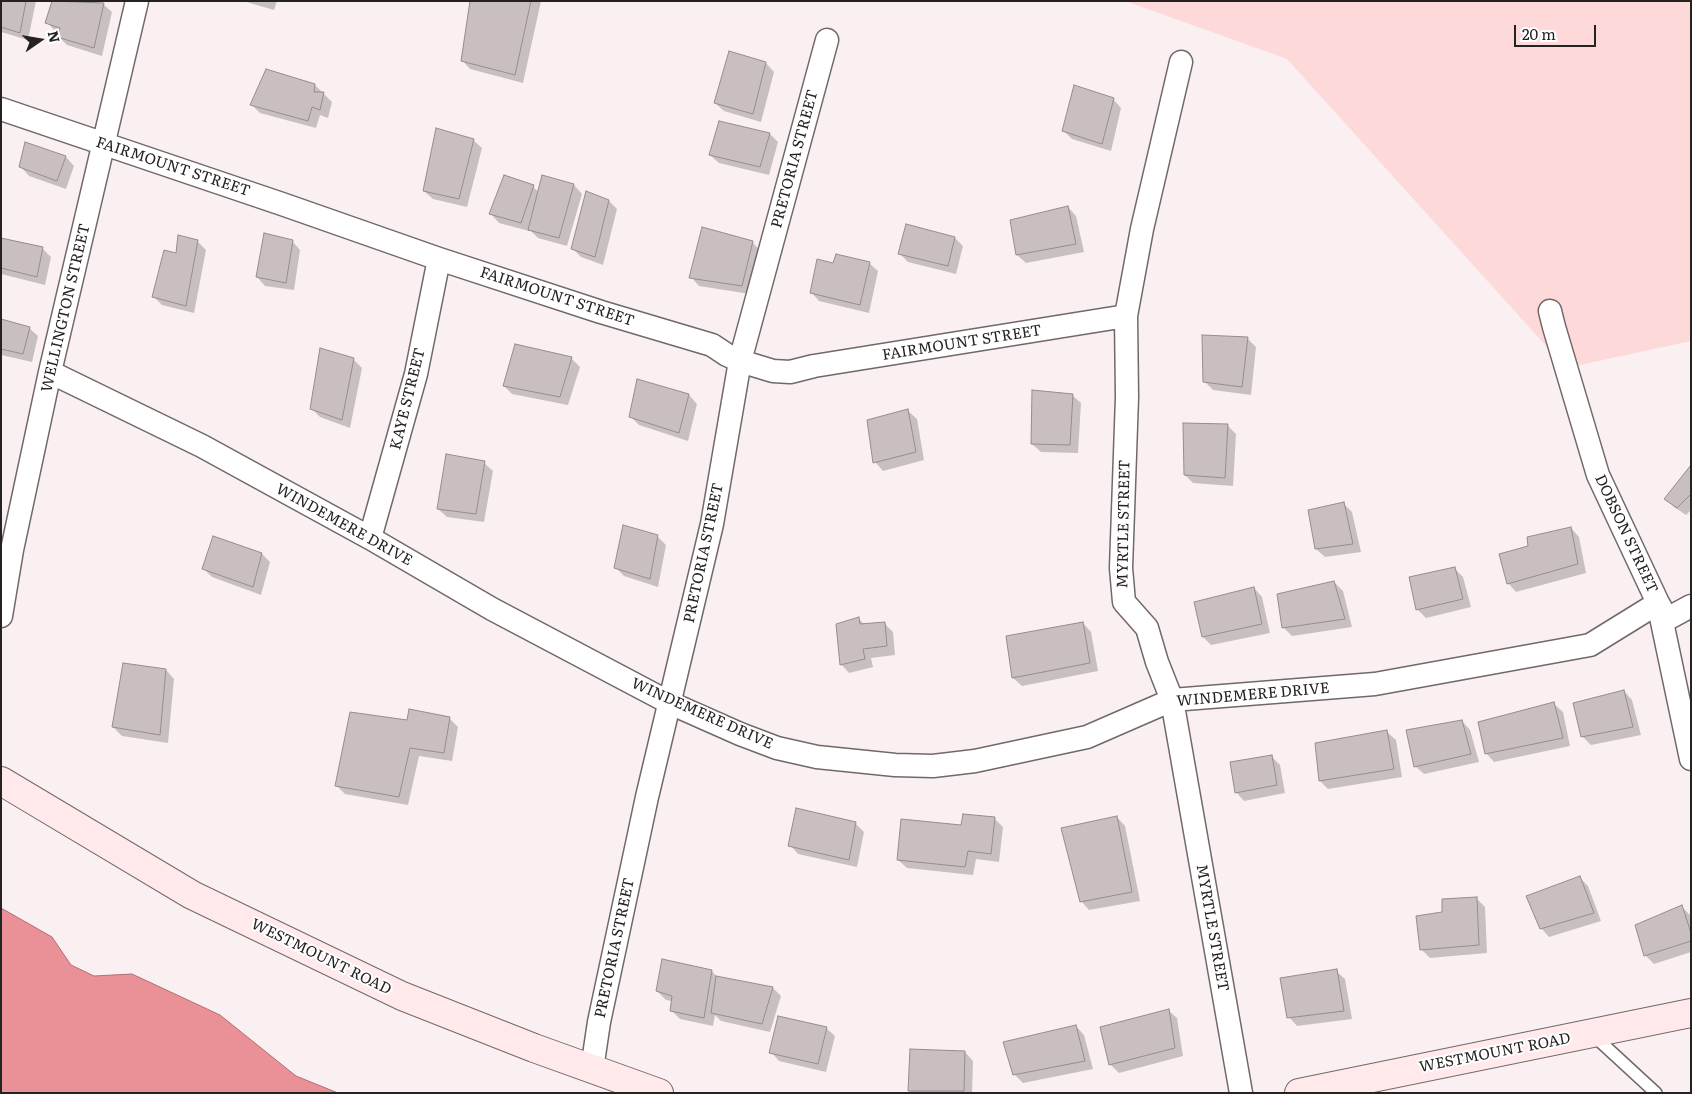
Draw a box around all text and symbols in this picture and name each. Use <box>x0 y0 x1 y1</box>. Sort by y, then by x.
north arrow <box>15 15 65 65</box>
scale bar <box>1517 15 1600 47</box>
text: 20 m <box>1522 22 1556 45</box>
text: N <box>44 29 66 45</box>
street label: PRETORIA STREET <box>768 88 822 230</box>
street label: FAIRMOUNT STREET <box>94 134 252 200</box>
street label: WELLINGTON STREET <box>38 222 94 394</box>
street label: FAIRMOUNT STREET <box>478 264 636 330</box>
street label: FAIRMOUNT STREET <box>881 322 1043 364</box>
street label: KAYE STREET <box>387 346 429 452</box>
street label: MYRTLE STREET <box>1114 459 1134 589</box>
street label: DOBSON STREET <box>1591 472 1661 596</box>
street label: WINDEMERE DRIVE <box>273 480 415 570</box>
street label: PRETORIA STREET <box>680 481 728 625</box>
street label: WINDEMERE DRIVE <box>628 675 776 753</box>
street label: WINDEMERE DRIVE <box>1176 679 1330 711</box>
street label: MYRTLE STREET <box>1192 863 1232 993</box>
street label: PRETORIA STREET <box>591 876 639 1020</box>
street label: WESTMOUNT ROAD <box>248 915 394 999</box>
street label: WESTMOUNT ROAD <box>1418 1029 1572 1077</box>

